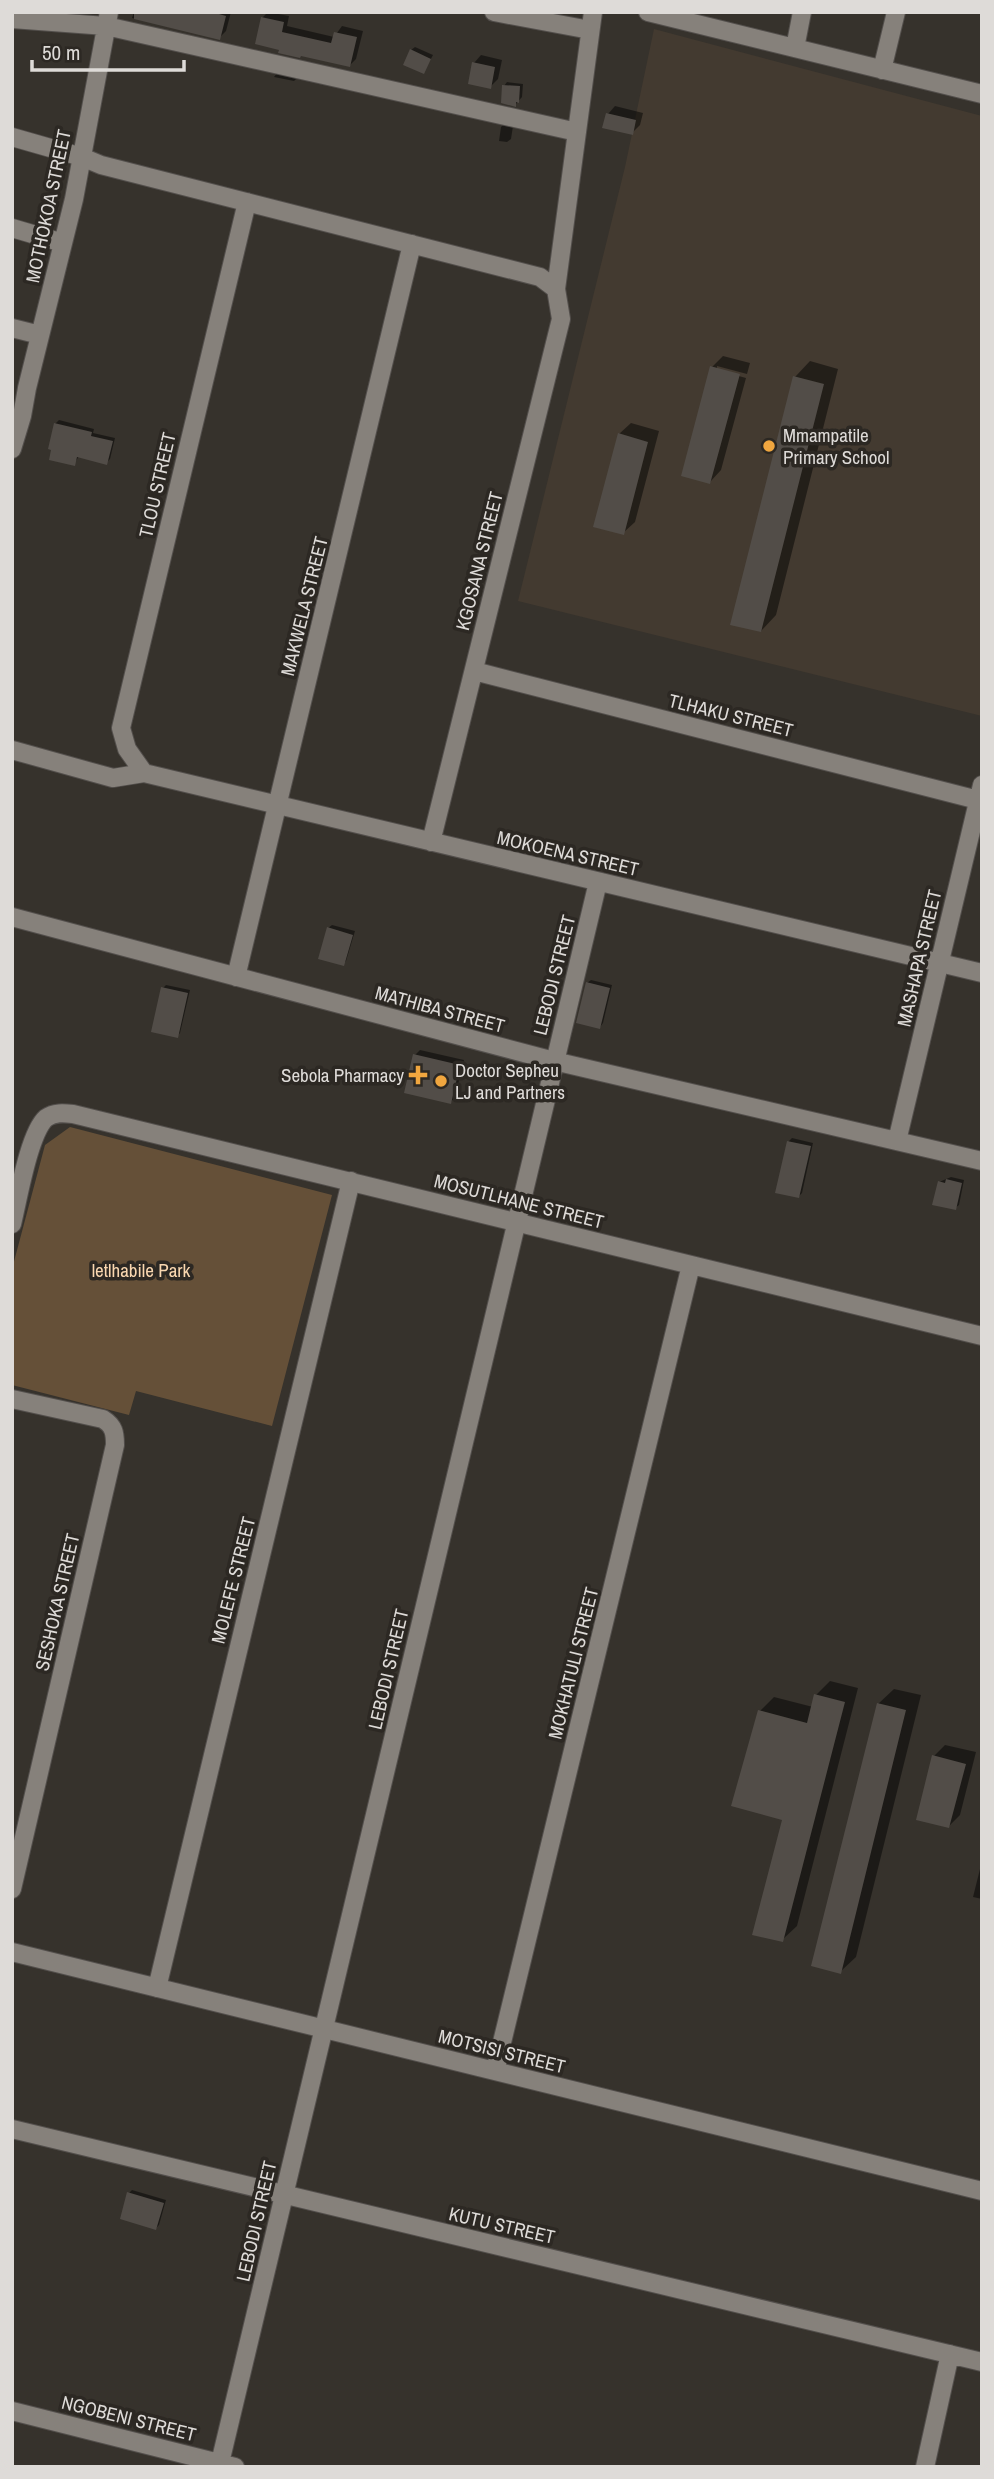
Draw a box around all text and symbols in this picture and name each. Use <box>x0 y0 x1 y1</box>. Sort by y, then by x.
scale bar <box>32 28 184 72</box>
text: 50 m <box>42 38 80 67</box>
street label: MOTHOKOA STREET <box>19 127 77 285</box>
place label: Mmampatile Primary School <box>783 422 890 470</box>
street label: TLOU STREET <box>132 429 182 540</box>
marker: Mmampatile Primary School <box>761 438 777 454</box>
street label: KGOSANA STREET <box>449 488 509 633</box>
street label: MAKWELA STREET <box>274 533 334 678</box>
street label: TLHAKU STREET <box>666 687 796 743</box>
street label: MOKOENA STREET <box>495 824 642 882</box>
street label: MASHAPA STREET <box>891 886 948 1029</box>
street label: LEBODI STREET <box>527 912 582 1038</box>
street label: MATHIBA STREET <box>372 979 508 1039</box>
place label: Doctor Sepheu LJ and Partners <box>455 1057 565 1105</box>
place label: Sebola Pharmacy <box>281 1062 404 1088</box>
marker: Sebola Pharmacy <box>410 1067 426 1083</box>
marker: Doctor Sepheu LJ and Partners <box>433 1073 449 1089</box>
street label: MOSUTLHANE STREET <box>431 1167 607 1235</box>
park label: letlhabile Park <box>92 1257 191 1283</box>
street label: MOLEFE STREET <box>205 1513 261 1646</box>
street label: SESHOKA STREET <box>29 1530 86 1673</box>
street label: MOKHATULI STREET <box>542 1584 605 1742</box>
street label: LEBODI STREET <box>362 1606 415 1732</box>
street label: MOTSISI STREET <box>436 2023 569 2079</box>
street label: LEBODI STREET <box>230 2158 283 2284</box>
street label: KUTU STREET <box>446 2200 558 2250</box>
street label: NGOBENI STREET <box>59 2389 199 2447</box>

